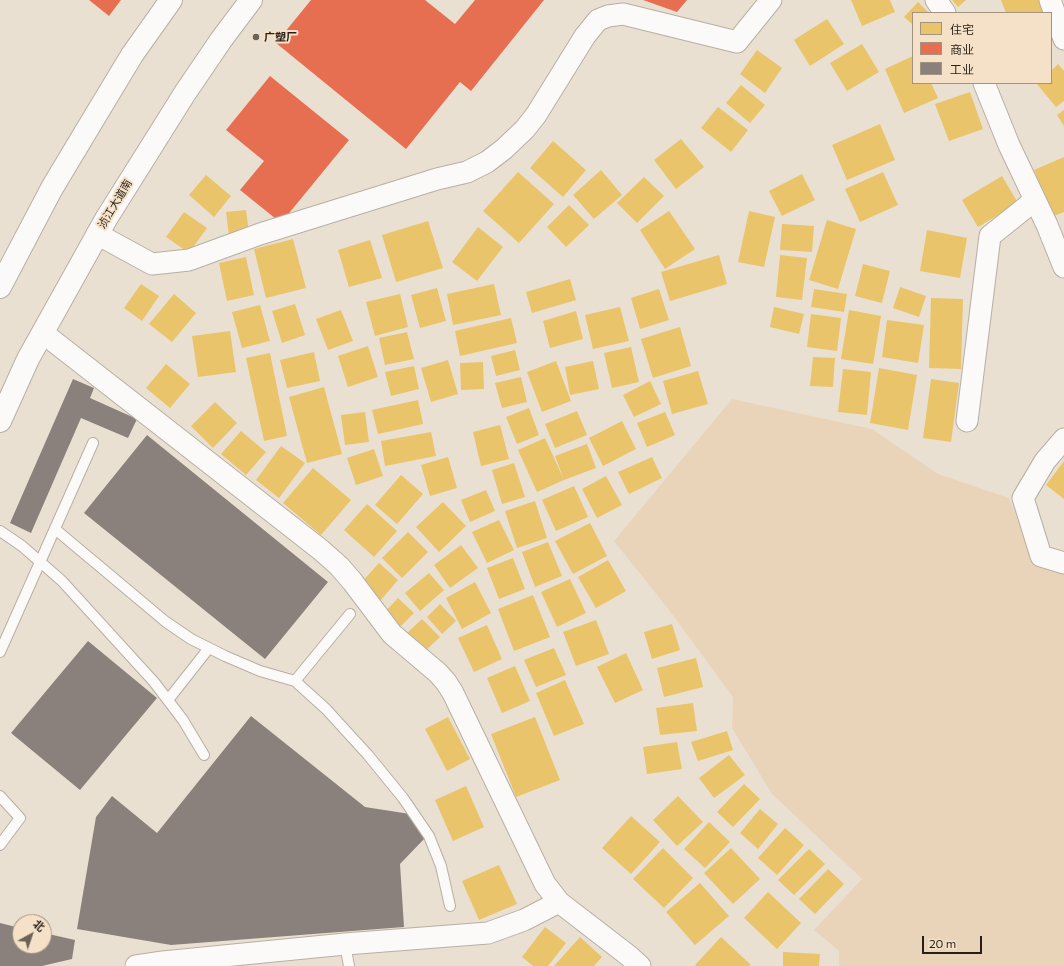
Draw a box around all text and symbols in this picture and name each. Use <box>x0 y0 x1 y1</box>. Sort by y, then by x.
legend <box>912 12 1052 84</box>
text: 住宅 <box>950 22 974 36</box>
place label: 广塑厂 <box>264 30 297 44</box>
marker: 广塑厂 <box>251 32 261 42</box>
text: 商业 <box>950 42 974 56</box>
text: 工业 <box>950 62 974 76</box>
street label: 浈江大道南 <box>95 177 135 231</box>
north arrow <box>12 914 52 954</box>
text: 北 <box>31 917 48 934</box>
scale bar <box>924 928 984 954</box>
text: 20 m <box>929 936 956 950</box>

